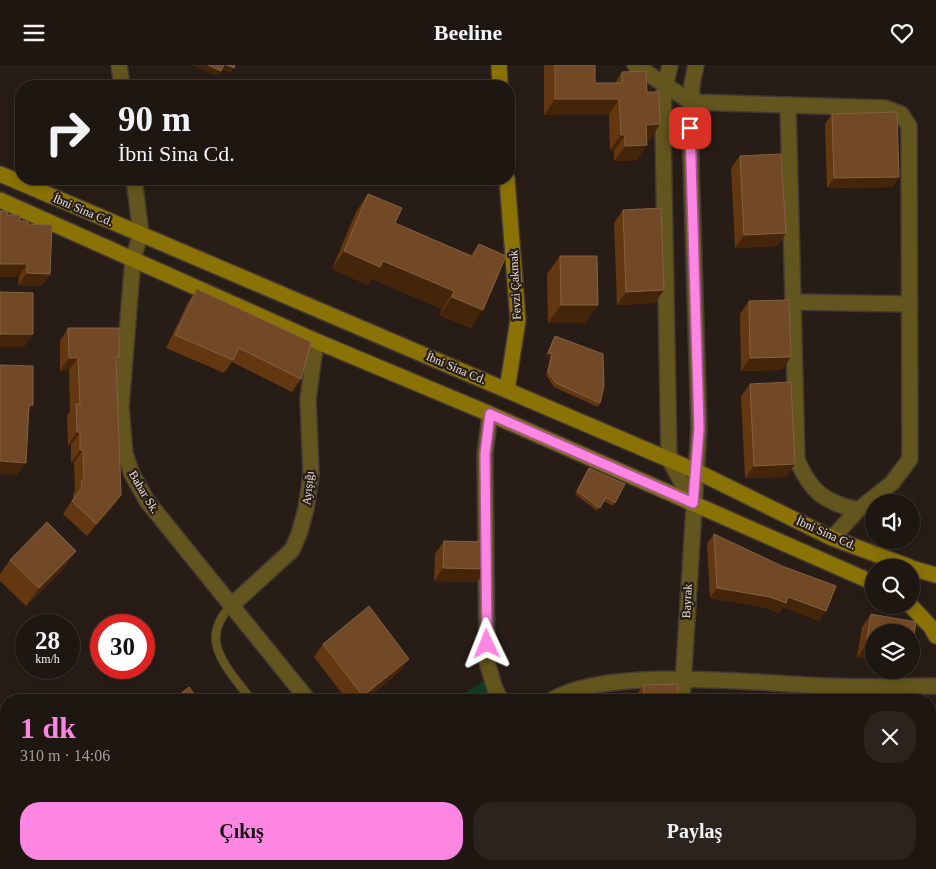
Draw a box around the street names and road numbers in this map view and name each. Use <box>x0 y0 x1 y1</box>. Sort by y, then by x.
street label: İbni Sina Cd. <box>51 191 115 229</box>
street label: Fevzi Çakmak <box>506 250 524 320</box>
street label: İbni Sina Cd. <box>424 349 488 387</box>
street label: Bahar Sk. <box>126 468 162 516</box>
street label: Ayışığı <box>299 470 317 506</box>
street label: İbni Sina Cd. <box>794 514 858 552</box>
street label: Bayrak <box>679 583 695 619</box>

